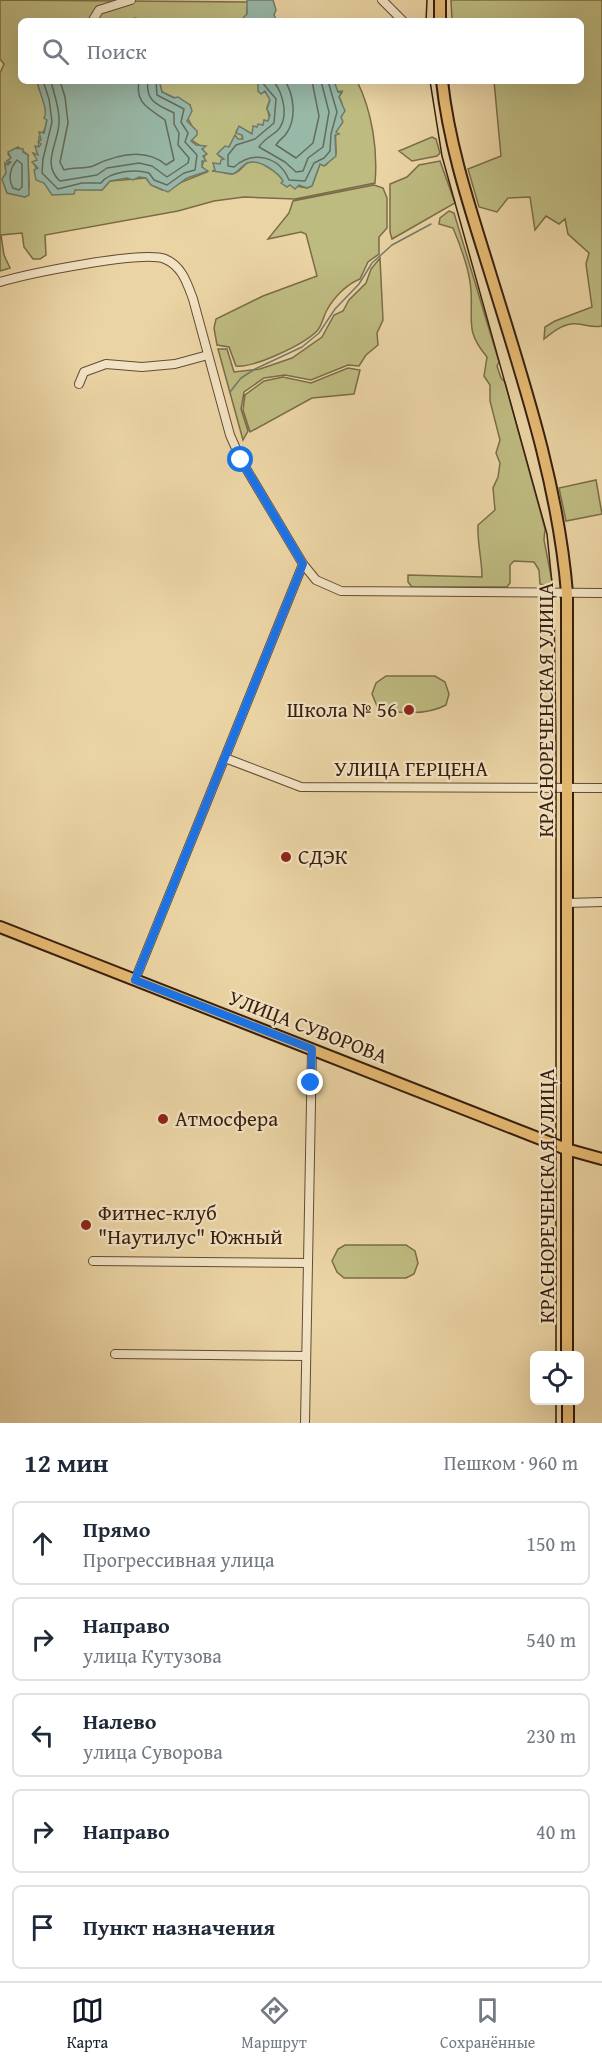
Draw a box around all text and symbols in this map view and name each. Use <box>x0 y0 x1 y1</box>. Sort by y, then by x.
search box <box>18 18 584 84</box>
icon: search <box>39 35 72 68</box>
text: Поиск <box>87 35 147 67</box>
route start <box>227 446 253 472</box>
street label: КРАСНОРЕЧЕНСКАЯ УЛИЦА <box>530 582 561 837</box>
place label: Школа № 56 <box>287 694 397 725</box>
marker: Школа № 56 <box>402 703 416 717</box>
street label: УЛИЦА ГЕРЦЕНА <box>334 753 488 784</box>
place label: СДЭК <box>298 841 348 872</box>
marker: СДЭК <box>279 850 293 864</box>
street label: УЛИЦА СУВОРОВА <box>224 982 393 1071</box>
street label: КРАСНОРЕЧЕНСКАЯ УЛИЦА <box>531 1068 562 1323</box>
route end <box>297 1069 323 1095</box>
place label: Атмосфера <box>175 1103 278 1134</box>
marker: Атмосфера <box>156 1112 170 1126</box>
place label: Фитнес-клуб "Наутилус" Южный <box>98 1197 283 1252</box>
marker: Фитнес-клуб "Наутилус" Южный <box>79 1218 93 1232</box>
map controls <box>530 1351 584 1405</box>
button: locate <box>530 1351 584 1405</box>
text: 12 мин <box>24 1443 109 1482</box>
text: Пешком · 960 m <box>444 1448 578 1477</box>
text: Прямо <box>83 1513 150 1545</box>
icon: ahead <box>26 1527 59 1560</box>
text: 150 m <box>526 1529 576 1558</box>
text: Прогрессивная улица <box>83 1545 275 1574</box>
text: Направо <box>83 1609 170 1641</box>
icon: right <box>26 1623 59 1656</box>
text: 540 m <box>526 1625 576 1654</box>
text: улица Кутузова <box>83 1641 222 1670</box>
text: Налево <box>83 1705 156 1737</box>
icon: left <box>26 1719 59 1752</box>
text: 230 m <box>526 1721 576 1750</box>
text: улица Суворова <box>83 1737 223 1766</box>
icon: right <box>26 1815 59 1848</box>
text: Направо <box>83 1815 170 1847</box>
text: 40 m <box>536 1817 576 1846</box>
icon: arrive <box>26 1911 59 1944</box>
text: Пункт назначения <box>83 1911 275 1943</box>
tab: Карта <box>67 1994 108 2054</box>
tab: Маршрут <box>241 1994 307 2054</box>
tab: Сохранённые <box>440 1994 535 2054</box>

